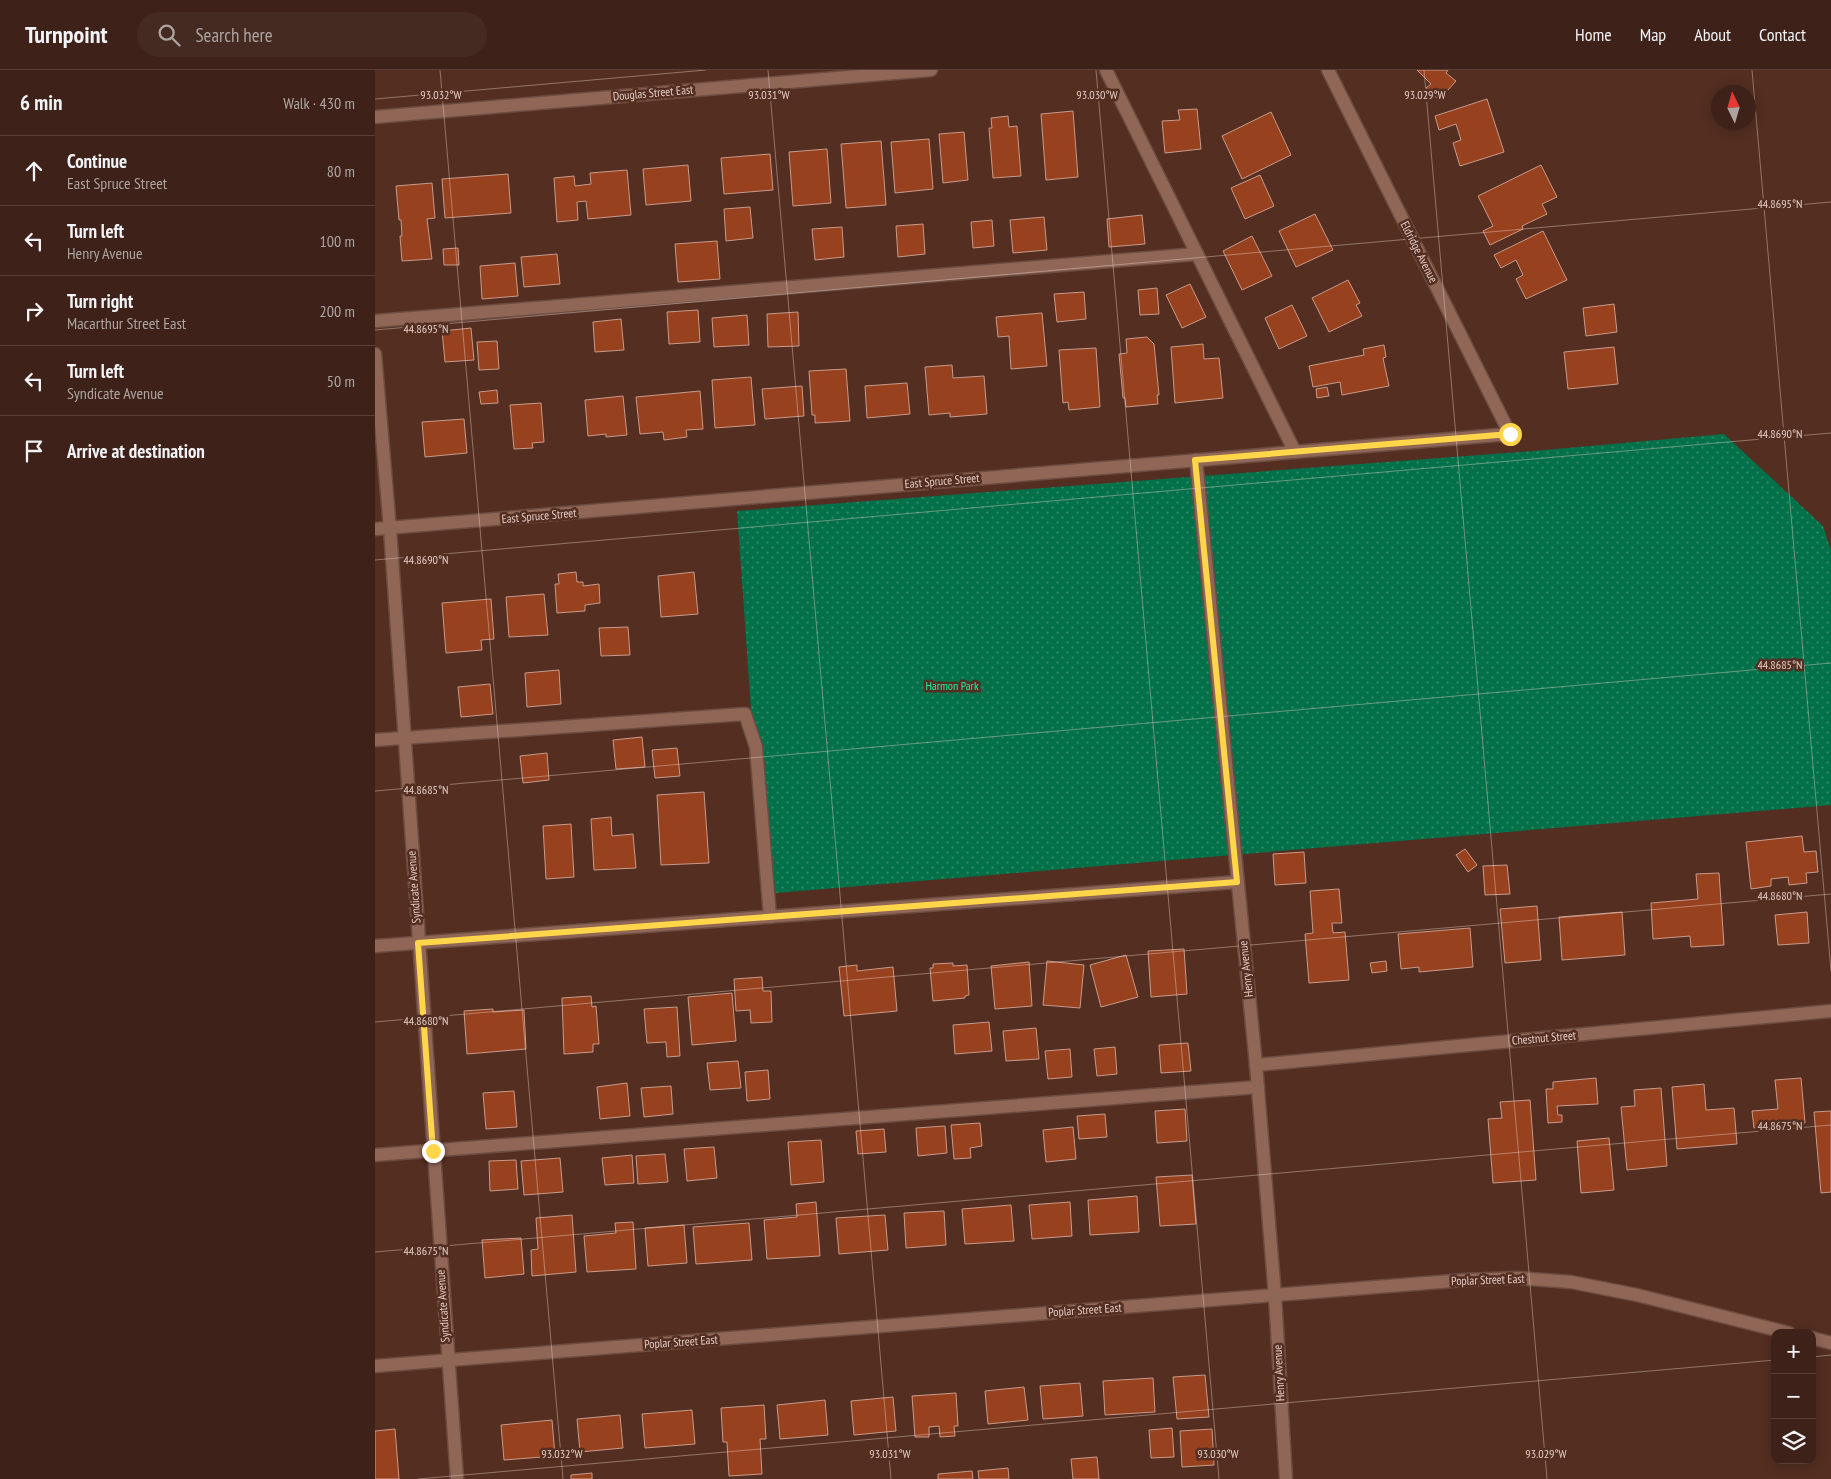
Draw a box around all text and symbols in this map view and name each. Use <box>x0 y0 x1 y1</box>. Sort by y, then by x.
search box <box>137 12 487 57</box>
text: Turnpoint <box>25 19 107 50</box>
icon: search <box>155 21 183 49</box>
text: Search here <box>195 23 273 47</box>
text: Home <box>1575 23 1612 46</box>
text: Map <box>1640 23 1666 46</box>
text: About <box>1694 23 1731 46</box>
text: Contact <box>1759 23 1806 46</box>
street label: Douglas Street East <box>612 81 695 103</box>
north arrow <box>1711 85 1756 130</box>
text: 93.032°W <box>420 87 462 102</box>
text: 93.031°W <box>748 87 790 102</box>
text: 93.030°W <box>1076 87 1118 102</box>
text: 93.029°W <box>1404 87 1446 102</box>
text: 6 min <box>20 89 62 116</box>
text: Walk · 430 m <box>283 93 355 113</box>
text: Continue <box>67 149 127 173</box>
icon: ahead <box>20 157 48 185</box>
text: 80 m <box>327 161 355 181</box>
text: East Spruce Street <box>67 173 167 193</box>
text: 44.8695°N <box>1757 196 1803 211</box>
text: Turn left <box>67 219 124 243</box>
street label: Eldridge Avenue <box>1398 219 1441 285</box>
icon: left <box>20 227 48 255</box>
text: 100 m <box>320 231 355 251</box>
text: Henry Avenue <box>67 243 143 263</box>
text: Turn right <box>67 289 133 313</box>
icon: right <box>20 297 48 325</box>
text: 200 m <box>320 301 355 321</box>
text: Macarthur Street East <box>67 313 186 333</box>
text: 44.8695°N <box>403 321 449 336</box>
text: Turn left <box>67 359 124 383</box>
icon: left <box>20 367 48 395</box>
text: 50 m <box>327 371 355 391</box>
text: Syndicate Avenue <box>67 383 164 403</box>
route start <box>1499 423 1522 446</box>
text: 44.8690°N <box>1757 426 1803 441</box>
icon: arrive <box>20 437 48 465</box>
text: Arrive at destination <box>67 439 205 463</box>
street label: East Spruce Street <box>904 470 981 491</box>
street label: East Spruce Street <box>501 505 578 526</box>
text: 44.8690°N <box>403 552 449 567</box>
text: 44.8685°N <box>1757 657 1803 672</box>
park label: Harmon Park <box>925 678 979 693</box>
text: 44.8685°N <box>403 782 449 797</box>
street label: Syndicate Avenue <box>403 850 424 924</box>
text: 44.8680°N <box>1757 888 1803 903</box>
street label: Henry Avenue <box>1235 940 1256 998</box>
text: 44.8680°N <box>403 1013 449 1028</box>
street label: Chestnut Street <box>1511 1027 1577 1048</box>
text: 44.8675°N <box>1757 1118 1803 1133</box>
route end <box>422 1140 445 1163</box>
text: 44.8675°N <box>403 1243 449 1258</box>
street label: Syndicate Avenue <box>432 1269 453 1343</box>
street label: Poplar Street East <box>1451 1271 1526 1288</box>
street label: Poplar Street East <box>1048 1299 1123 1320</box>
map controls <box>1771 1329 1816 1464</box>
button: + <box>1771 1329 1816 1374</box>
street label: Poplar Street East <box>644 1331 719 1352</box>
street label: Henry Avenue <box>1270 1344 1287 1402</box>
button: − <box>1771 1374 1816 1419</box>
button: layers <box>1771 1419 1816 1464</box>
text: 93.032°W <box>541 1446 583 1461</box>
text: 93.031°W <box>869 1446 911 1461</box>
text: 93.030°W <box>1197 1446 1239 1461</box>
text: 93.029°W <box>1525 1446 1567 1461</box>

